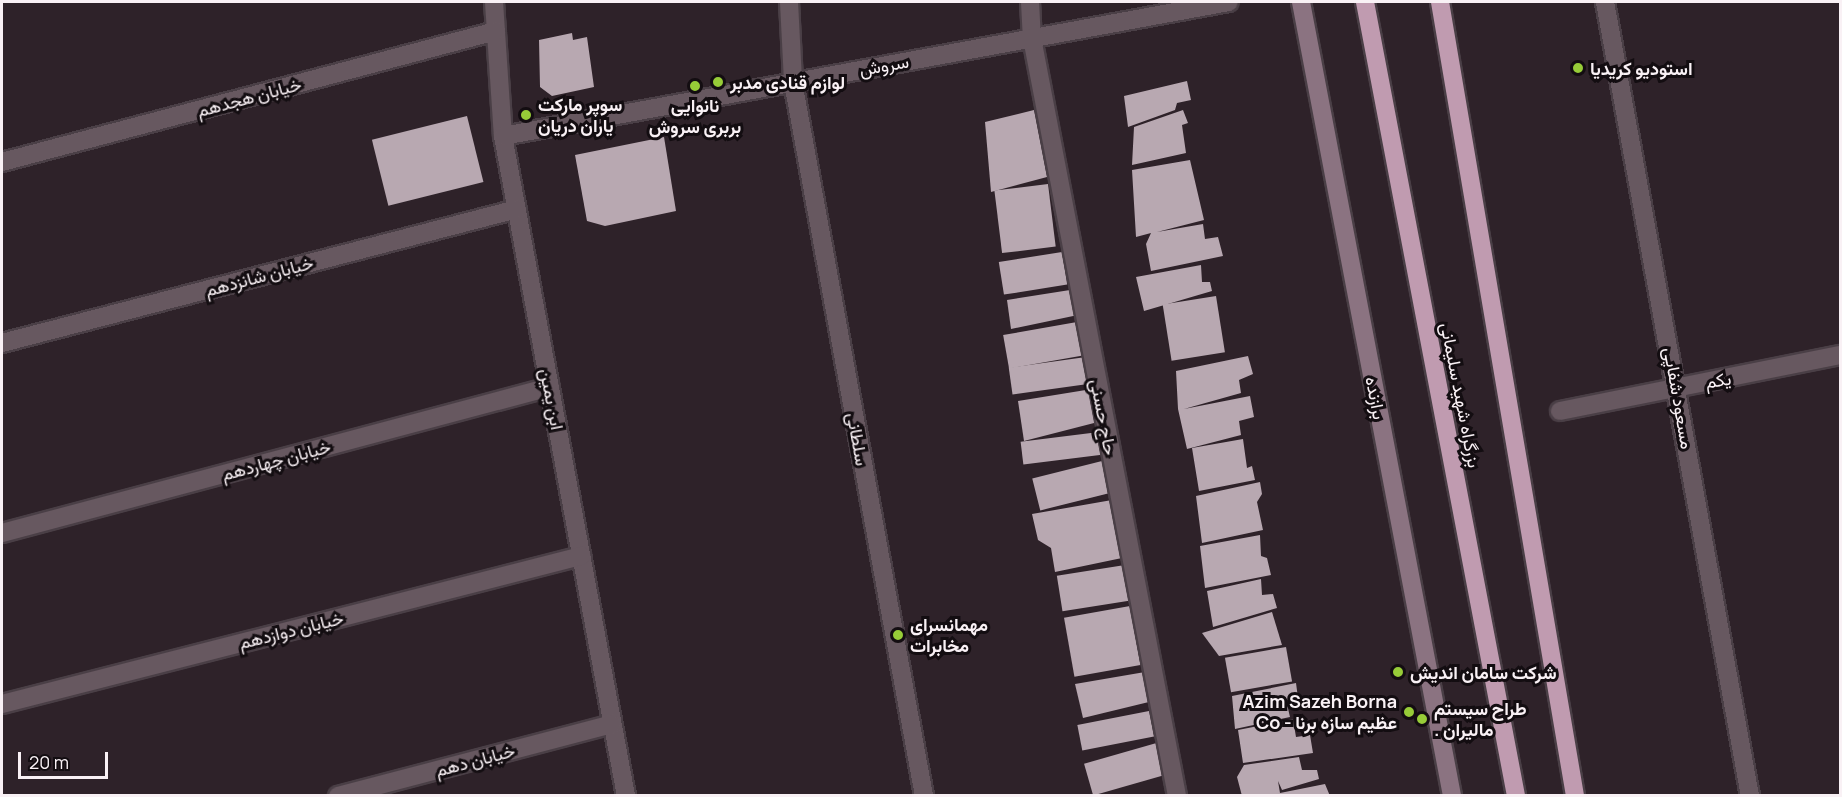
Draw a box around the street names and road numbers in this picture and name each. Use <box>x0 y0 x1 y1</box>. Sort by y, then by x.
street label: سروش <box>857 50 911 80</box>
street label: خیابان هجدهم <box>194 73 304 121</box>
street label: خیابان شانزدهم <box>202 251 316 301</box>
street label: بزرگراه شهید سلیمانی <box>1436 321 1486 469</box>
street label: مسعود شفاپی <box>1659 345 1699 451</box>
street label: ابن یمین <box>535 366 569 432</box>
street label: یکم <box>1703 367 1733 393</box>
street label: برازنده <box>1361 375 1391 421</box>
street label: حاج حسنی <box>1086 377 1122 457</box>
street label: سلطانی <box>843 411 873 467</box>
street label: خیابان چهاردهم <box>219 435 333 485</box>
street label: خیابان دوازدهم <box>236 607 346 653</box>
street label: خیابان دهم <box>433 739 517 781</box>

